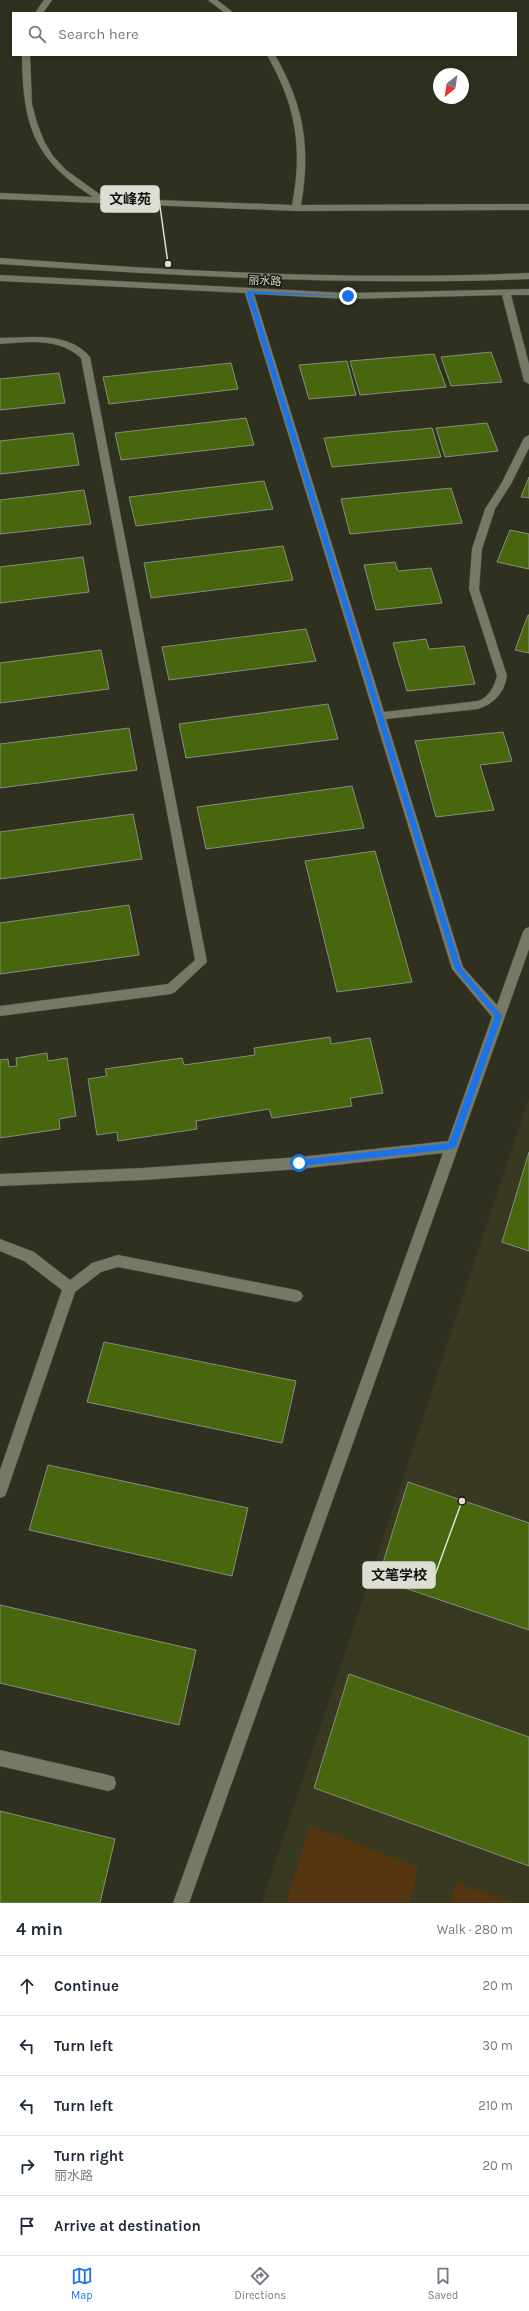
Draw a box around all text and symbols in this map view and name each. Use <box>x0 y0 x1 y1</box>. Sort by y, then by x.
search box <box>12 12 517 56</box>
icon: search <box>26 23 48 45</box>
text: Search here <box>58 25 139 43</box>
north arrow <box>433 68 469 104</box>
callout: 文峰苑 <box>101 186 159 212</box>
text: 文峰苑 <box>109 191 151 208</box>
street label: 丽水路 <box>248 274 282 288</box>
route end <box>339 287 357 305</box>
route start <box>290 1154 308 1172</box>
callout: 文笔学校 <box>363 1562 435 1588</box>
text: 文笔学校 <box>371 1567 427 1584</box>
text: 4 min <box>16 1919 63 1939</box>
text: Walk · 280 m <box>437 1922 513 1937</box>
icon: ahead <box>16 1975 38 1997</box>
text: Continue <box>54 1977 119 1995</box>
text: 20 m <box>483 1978 513 1993</box>
icon: left <box>16 2035 38 2057</box>
text: Turn left <box>54 2037 113 2055</box>
text: 30 m <box>482 2038 513 2053</box>
icon: left <box>16 2095 38 2117</box>
text: Turn left <box>54 2097 113 2115</box>
text: 210 m <box>478 2098 513 2113</box>
text: Turn right <box>54 2147 124 2165</box>
icon: right <box>16 2155 38 2177</box>
text: 20 m <box>483 2158 513 2173</box>
text: 丽水路 <box>54 2168 93 2183</box>
icon: arrive <box>16 2215 38 2237</box>
text: Arrive at destination <box>54 2217 201 2235</box>
tab: Map <box>71 2265 93 2302</box>
tab: Directions <box>234 2265 286 2302</box>
tab: Saved <box>428 2265 458 2302</box>

